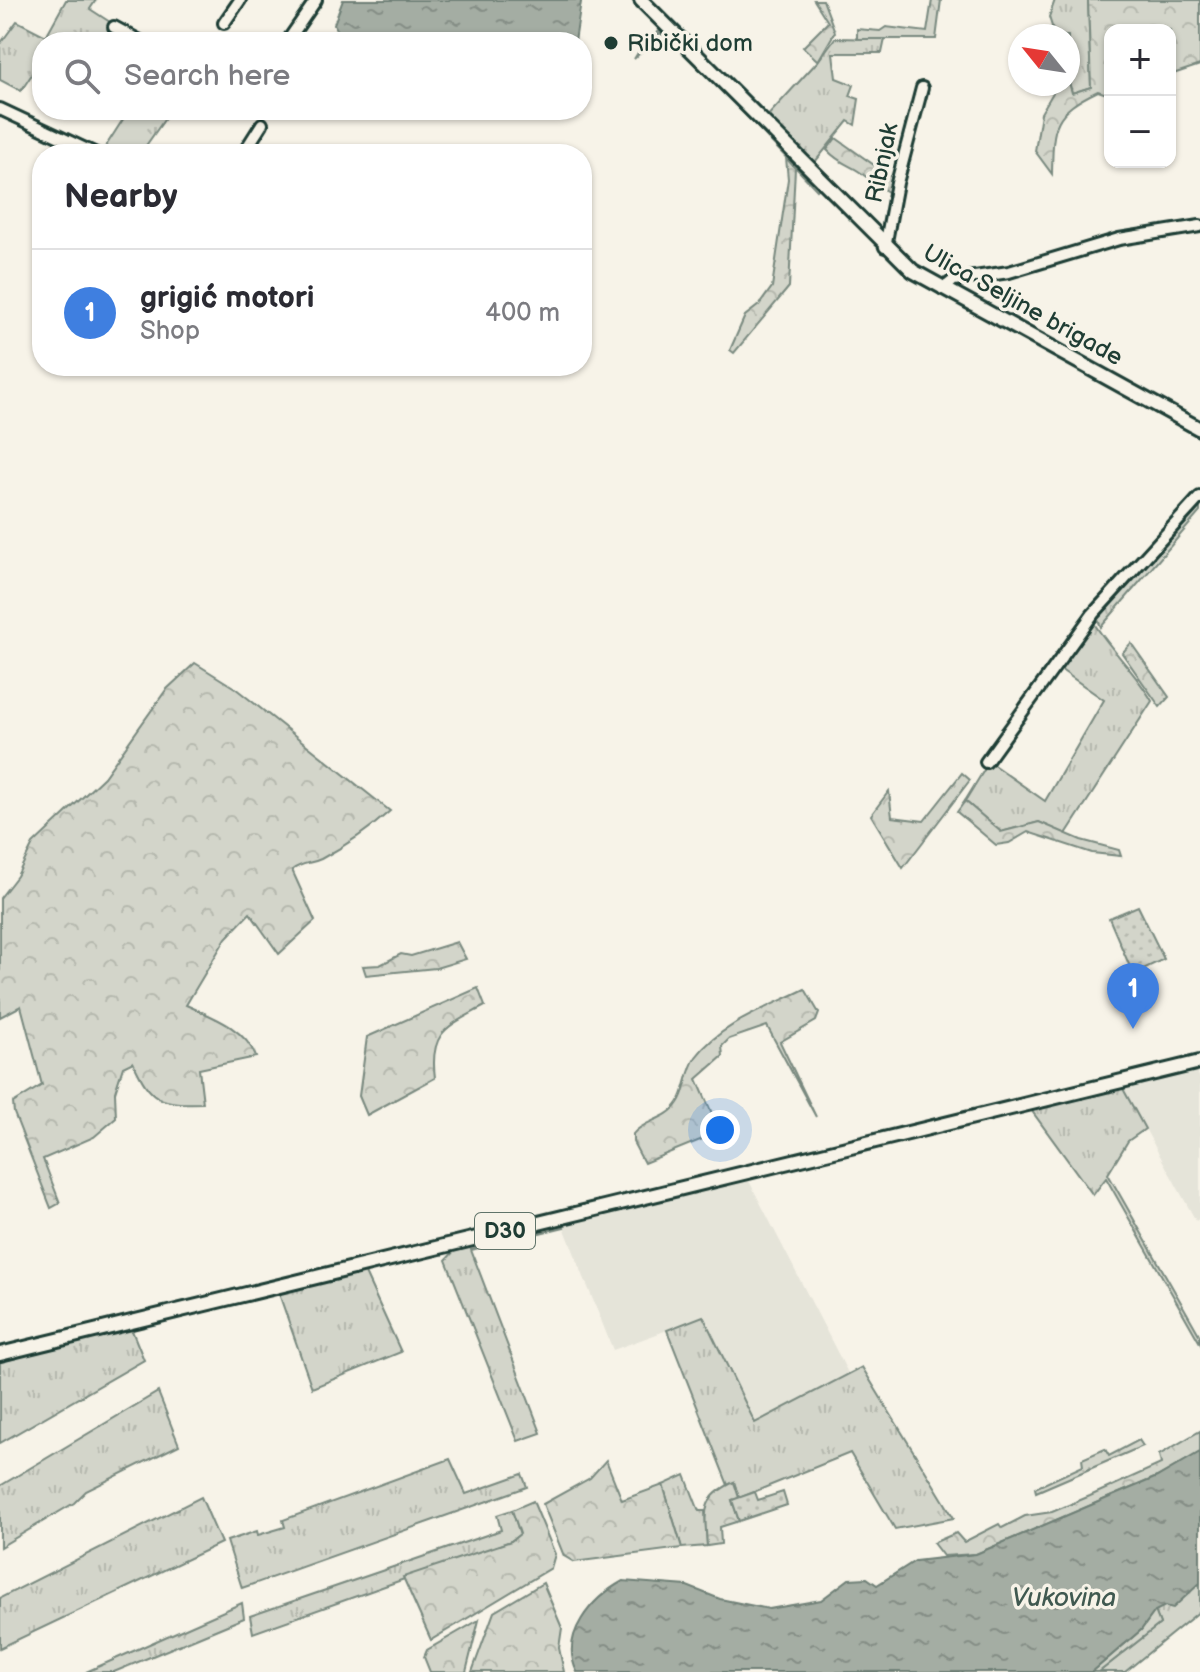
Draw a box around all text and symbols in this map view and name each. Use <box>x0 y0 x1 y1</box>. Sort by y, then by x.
north arrow <box>1008 24 1080 96</box>
map controls <box>1104 24 1176 168</box>
button: + <box>1104 24 1176 96</box>
place label: Ribički dom <box>627 29 753 58</box>
search box <box>32 32 592 120</box>
marker: Ribički dom <box>602 34 620 52</box>
icon: search <box>60 54 104 98</box>
text: Search here <box>124 58 290 94</box>
button: − <box>1104 96 1176 168</box>
street label: Ribnjak <box>859 120 905 206</box>
text: Nearby <box>64 176 178 217</box>
street label: Ulica Seljine brigade <box>918 238 1128 372</box>
text: grigić motori <box>140 280 314 316</box>
text: 1 <box>85 298 95 329</box>
text: 400 m <box>485 298 560 329</box>
text: Shop <box>140 316 200 347</box>
pin: 1 <box>1107 963 1159 1029</box>
your location <box>700 1110 740 1150</box>
road number: D30 <box>475 1213 535 1249</box>
water label: Vukovina <box>1012 1583 1116 1614</box>

